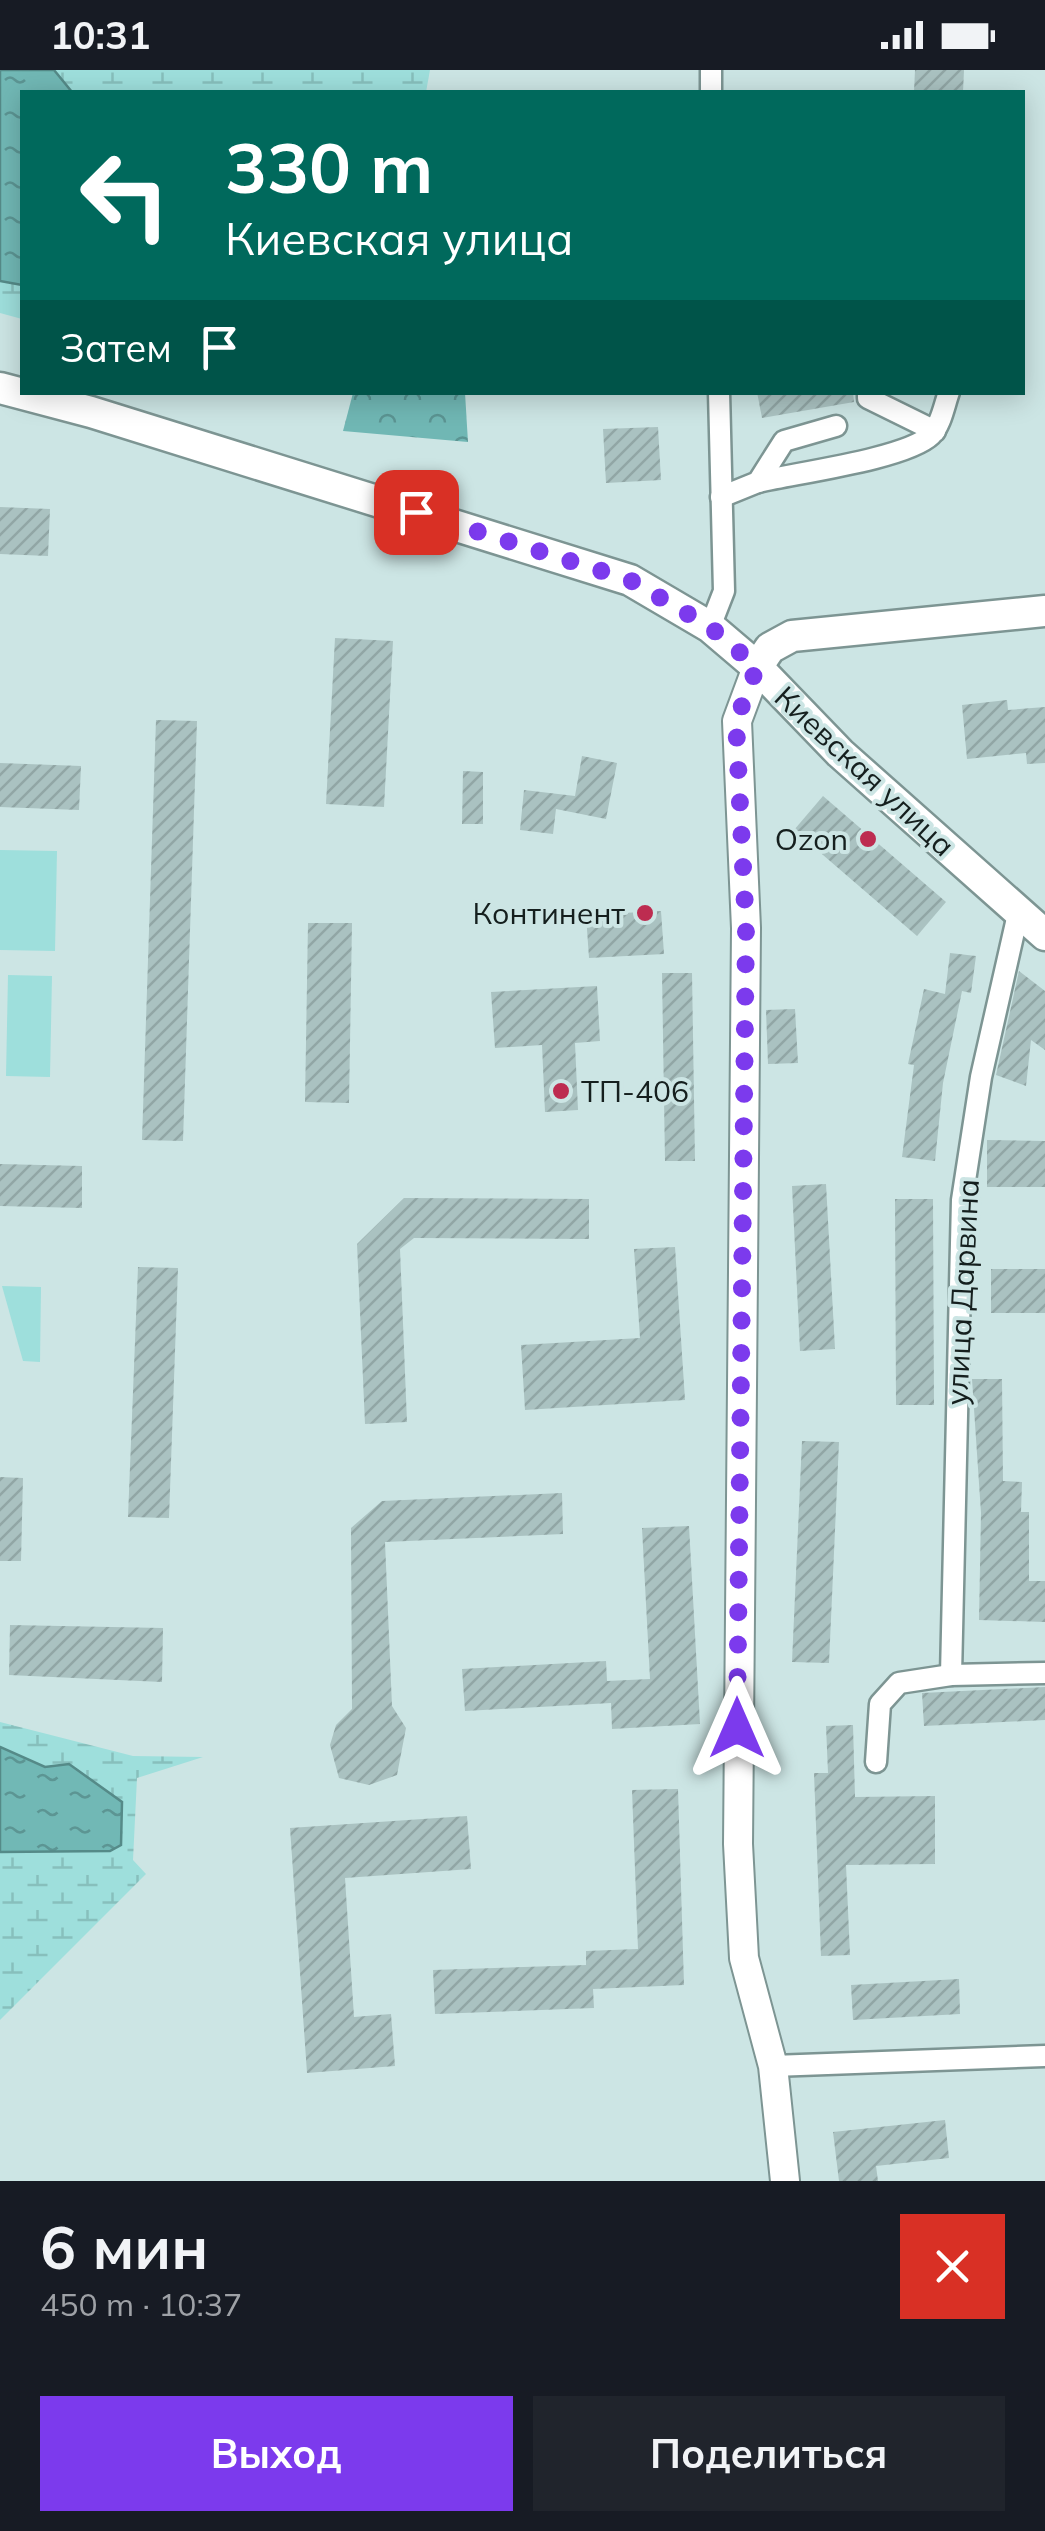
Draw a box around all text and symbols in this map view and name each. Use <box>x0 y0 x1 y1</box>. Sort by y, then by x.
text: 10:31 <box>50 11 151 59</box>
text: 330 m <box>225 123 433 211</box>
icon: left <box>60 130 190 260</box>
text: Киевская улица <box>225 210 573 266</box>
icon: arrive <box>192 320 247 375</box>
text: Затем <box>60 324 172 372</box>
pin <box>374 470 459 555</box>
icon: arrive <box>389 485 444 540</box>
street label: Киевская улица <box>767 678 963 864</box>
place label: Ozon <box>775 820 848 858</box>
marker: Ozon <box>857 828 879 850</box>
place label: Континент <box>472 894 625 932</box>
marker: Континент <box>634 902 656 924</box>
place label: ТП-406 <box>581 1072 689 1110</box>
marker: ТП-406 <box>550 1080 572 1102</box>
street label: улица Дарвина <box>937 1178 987 1406</box>
position arrow <box>685 1676 789 1780</box>
text: 6 мин <box>40 2209 208 2284</box>
button: close <box>900 2214 1005 2319</box>
text: 450 m · 10:37 <box>40 2284 242 2324</box>
button: Выход <box>40 2396 513 2511</box>
button: Поделиться <box>533 2396 1005 2511</box>

